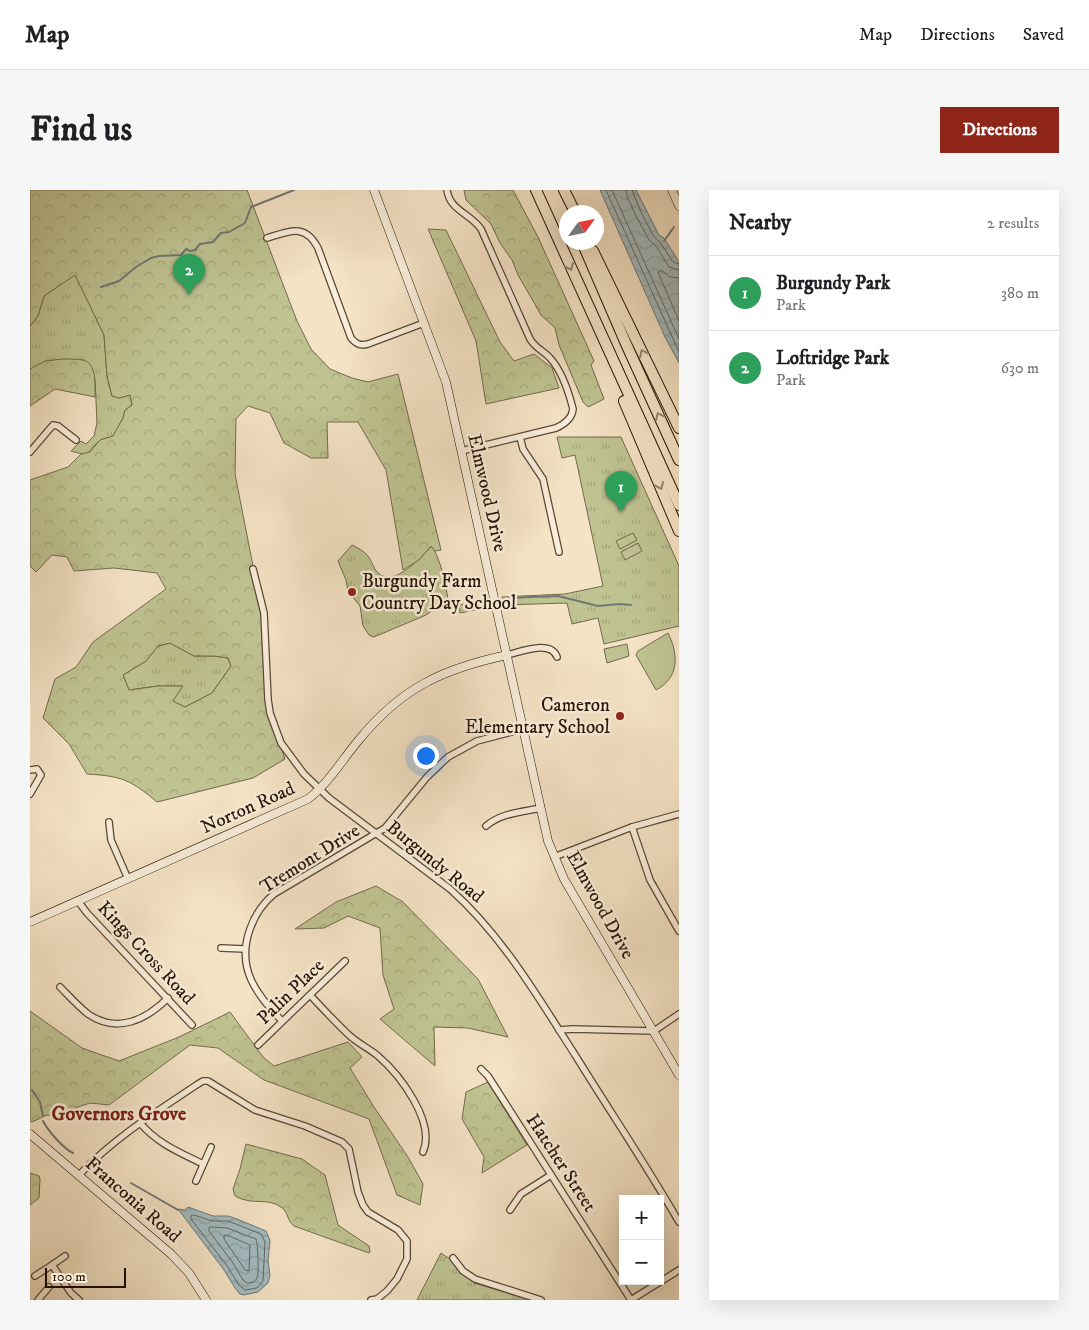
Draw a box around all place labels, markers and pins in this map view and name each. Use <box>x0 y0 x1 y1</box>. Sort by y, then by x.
pin: 2 <box>173 254 205 295</box>
pin: 1 <box>605 471 637 512</box>
place label: Burgundy Farm Country Day School <box>362 570 517 615</box>
marker: Burgundy Farm Country Day School <box>346 586 358 598</box>
place label: Cameron Elementary School <box>465 694 610 739</box>
marker: Cameron Elementary School <box>614 710 626 722</box>

